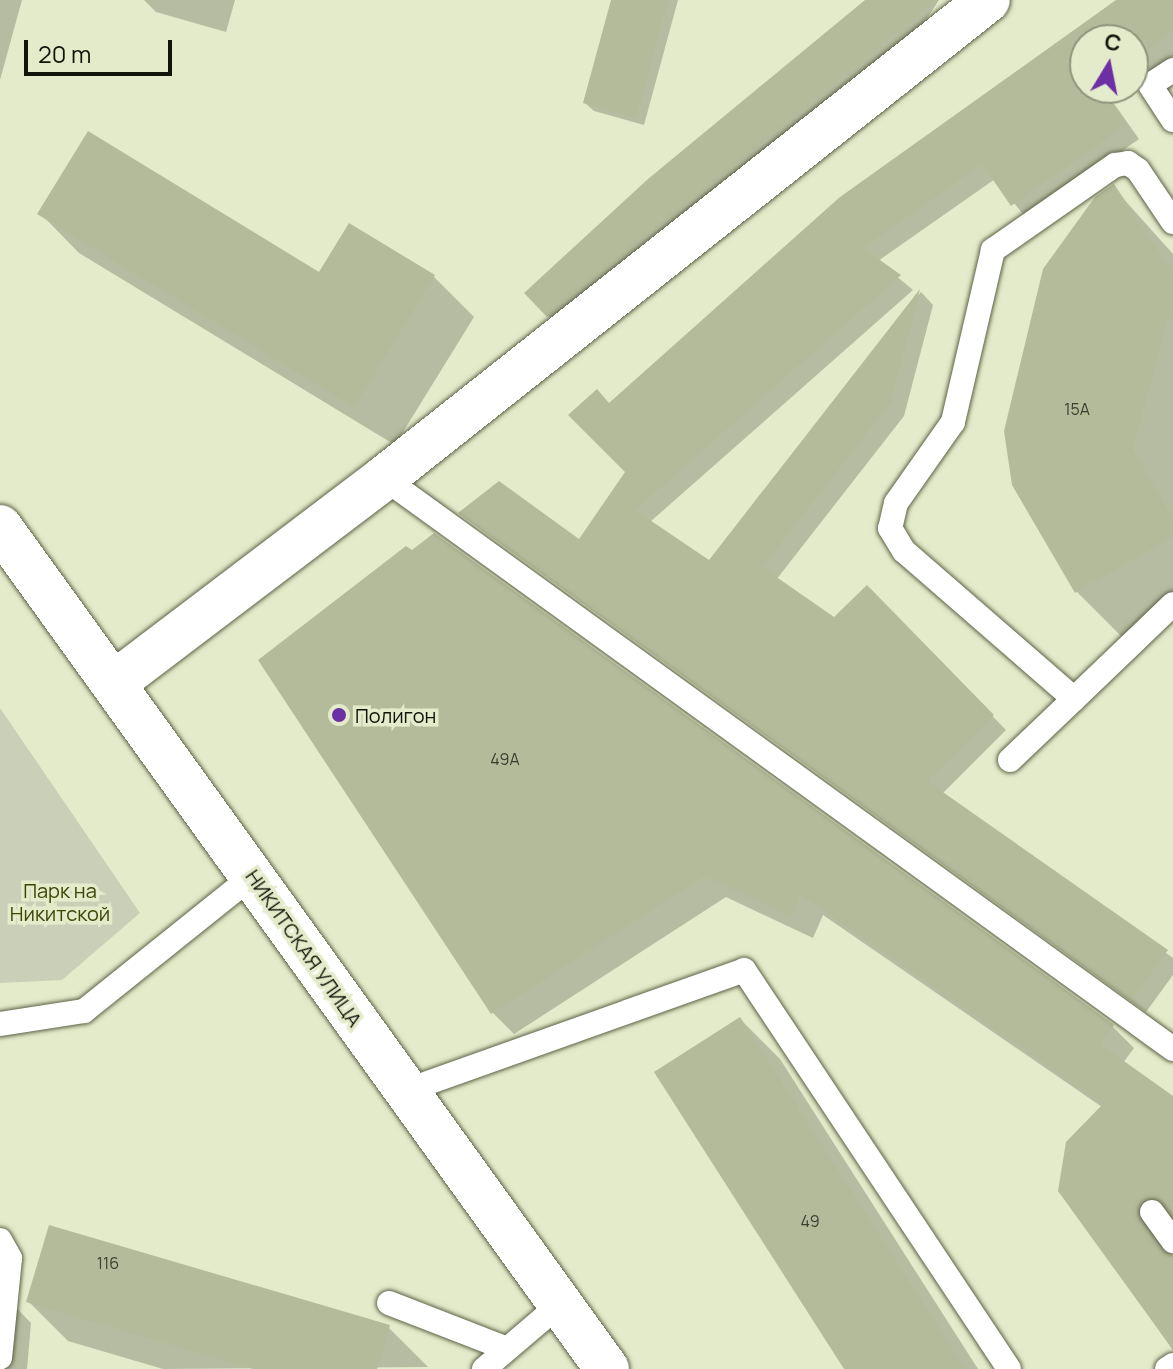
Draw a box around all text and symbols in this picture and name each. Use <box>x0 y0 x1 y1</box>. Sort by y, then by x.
scale bar <box>28 24 176 74</box>
north arrow <box>1069 24 1149 104</box>
text: С <box>1102 26 1123 59</box>
text: 20 m <box>38 37 91 70</box>
house number: 15А <box>1064 399 1090 419</box>
place label: Полигон <box>355 703 436 727</box>
marker: Полигон <box>330 706 348 724</box>
house number: 49А <box>490 749 520 769</box>
street label: НИКИТСКАЯ УЛИЦА <box>241 865 367 1031</box>
park label: Парк на Никитской <box>10 879 110 926</box>
house number: 49 <box>800 1211 820 1231</box>
house number: 116 <box>97 1253 119 1273</box>

